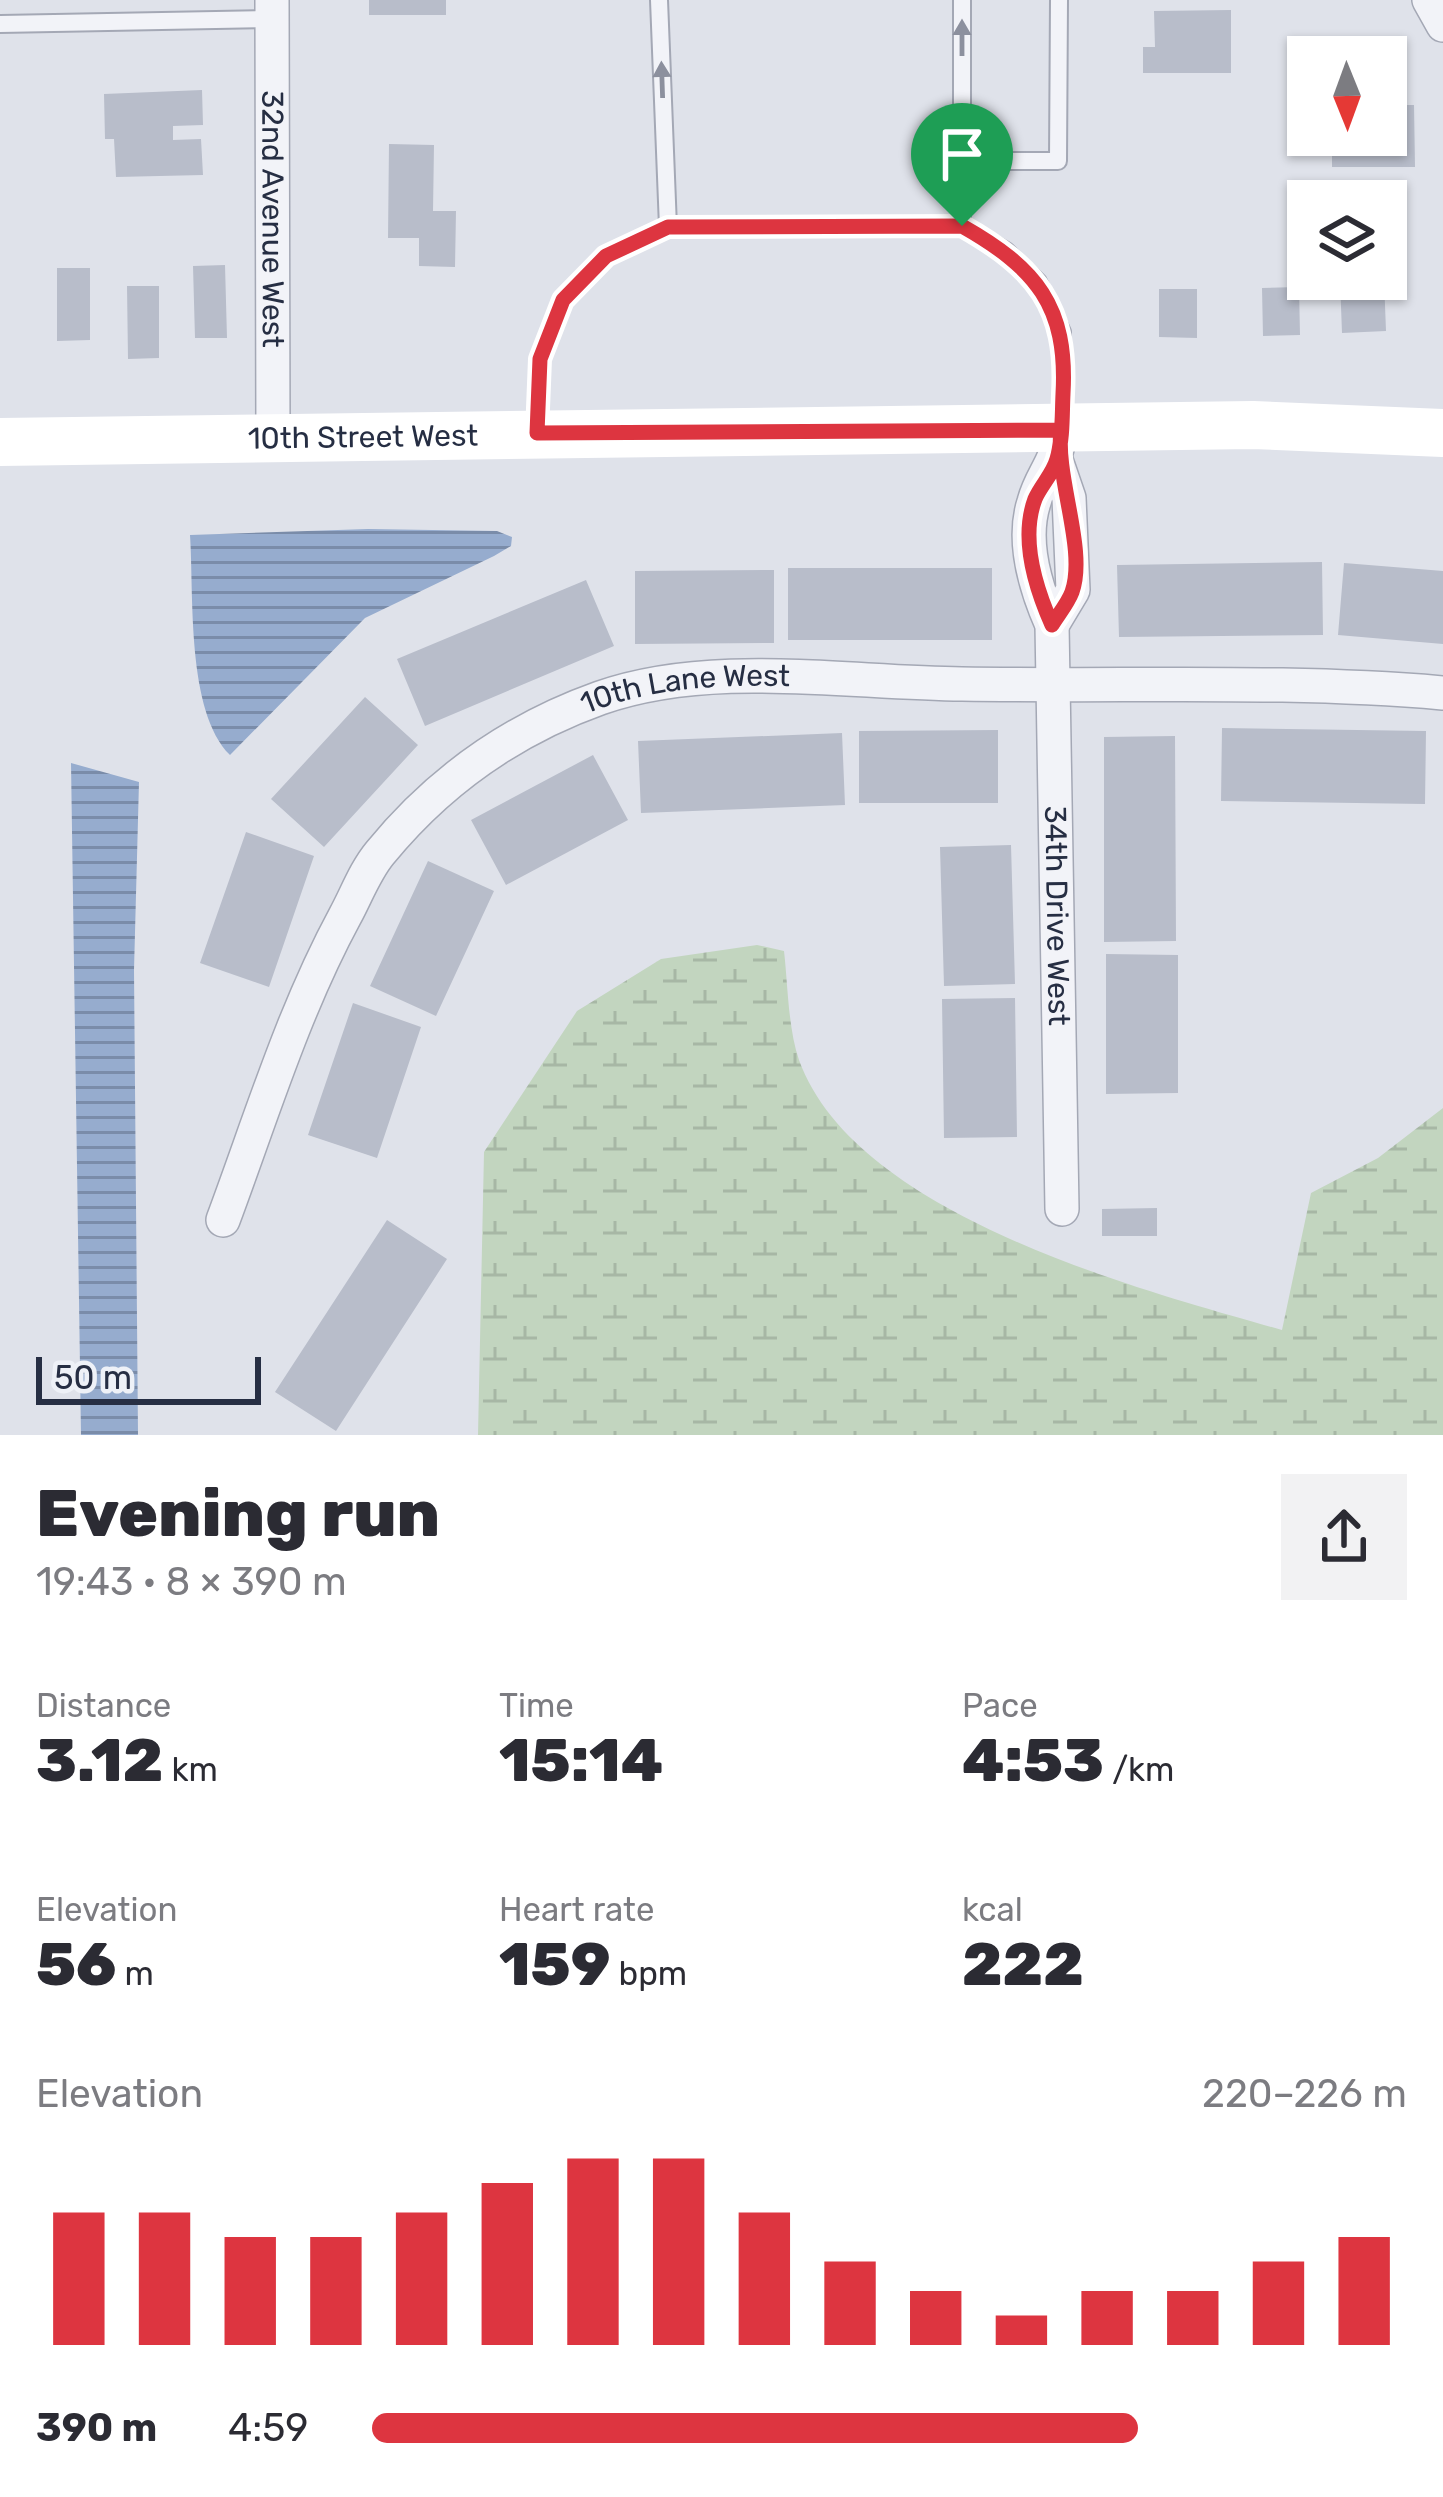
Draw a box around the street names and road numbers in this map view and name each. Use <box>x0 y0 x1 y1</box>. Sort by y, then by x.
street label: 32nd Avenue West <box>254 90 291 348</box>
street label: 10th Street West <box>248 418 479 457</box>
street label: 10th Lane West <box>575 658 791 722</box>
street label: 34th Drive West <box>1037 805 1077 1026</box>

